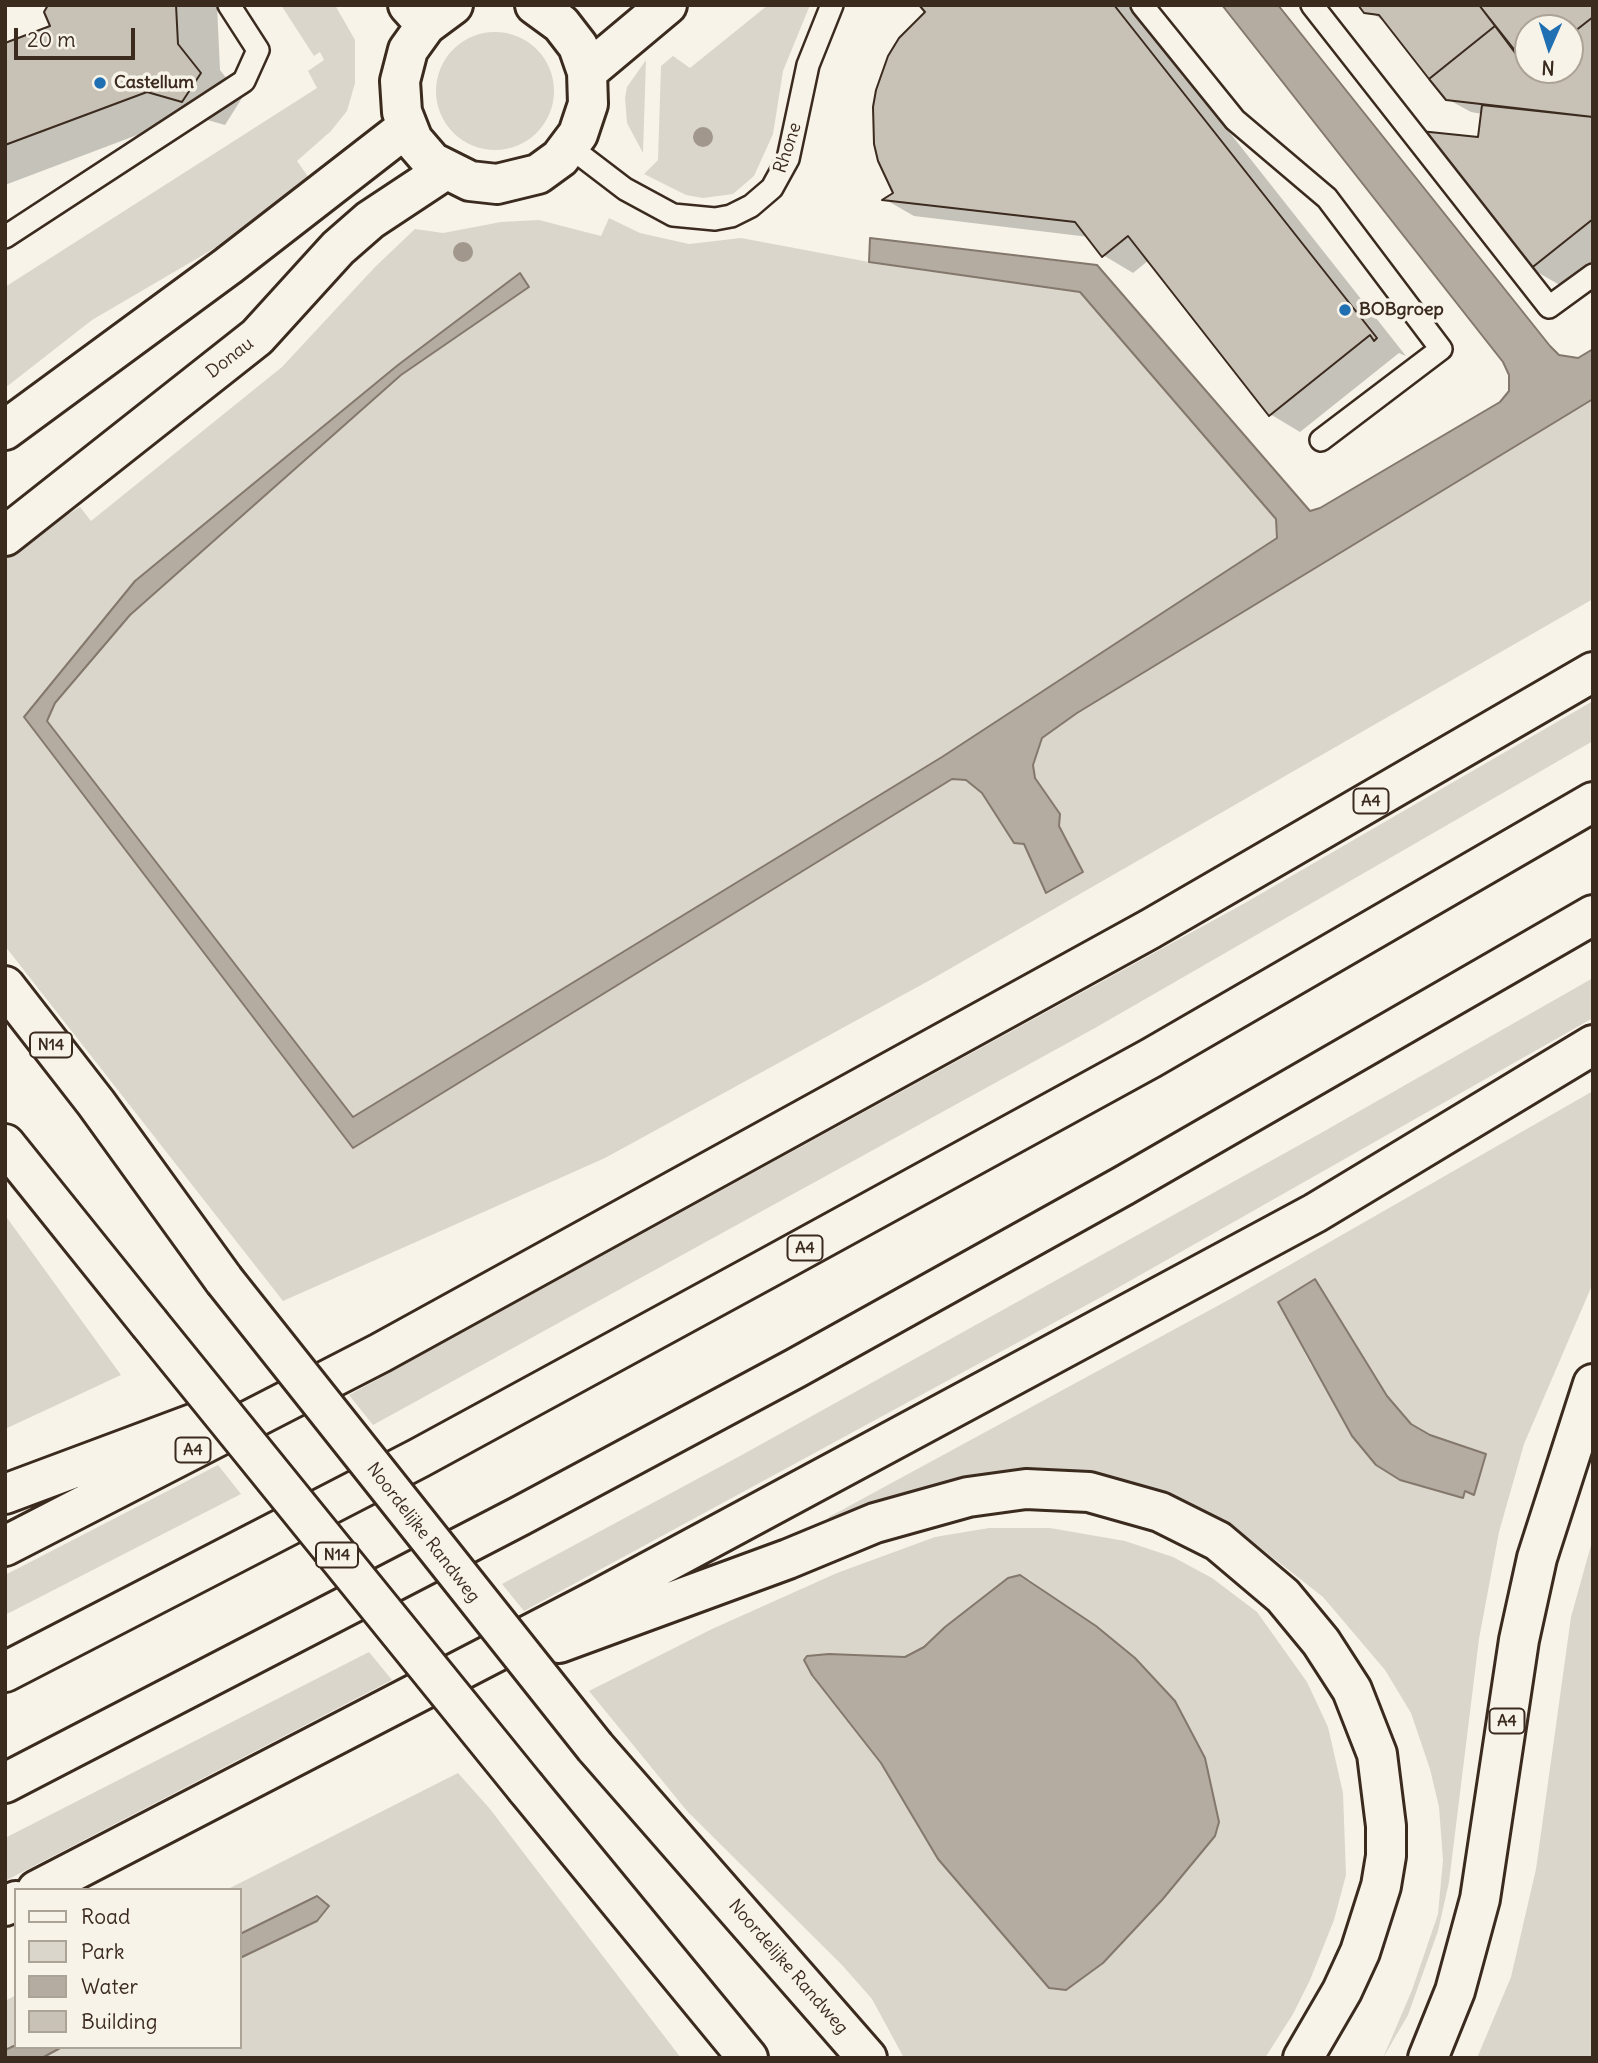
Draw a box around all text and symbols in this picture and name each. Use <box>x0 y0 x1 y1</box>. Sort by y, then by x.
scale bar <box>18 14 138 58</box>
north arrow <box>1514 14 1584 84</box>
text: 20 m <box>27 26 76 53</box>
text: N <box>1541 56 1555 80</box>
place label: Castellum <box>114 72 194 94</box>
marker: Castellum <box>92 75 108 91</box>
street label: Rhone <box>770 120 806 176</box>
place label: BOBgroep <box>1359 299 1444 321</box>
marker: BOBgroep <box>1337 302 1353 318</box>
street label: Donau <box>202 333 258 383</box>
road number: A4 <box>1354 788 1388 814</box>
road number: N14 <box>30 1032 72 1058</box>
road number: A4 <box>788 1236 822 1260</box>
road number: A4 <box>176 1438 210 1462</box>
street label: Noordelijke Randweg <box>362 1459 484 1607</box>
road number: N14 <box>316 1542 358 1568</box>
road number: A4 <box>1490 1708 1524 1734</box>
legend <box>14 1888 242 2049</box>
street label: Noordelijke Randweg <box>724 1895 852 2039</box>
text: Road <box>81 1903 130 1930</box>
text: Park <box>81 1938 124 1965</box>
text: Water <box>81 1973 138 2000</box>
text: Building <box>81 2008 157 2035</box>

